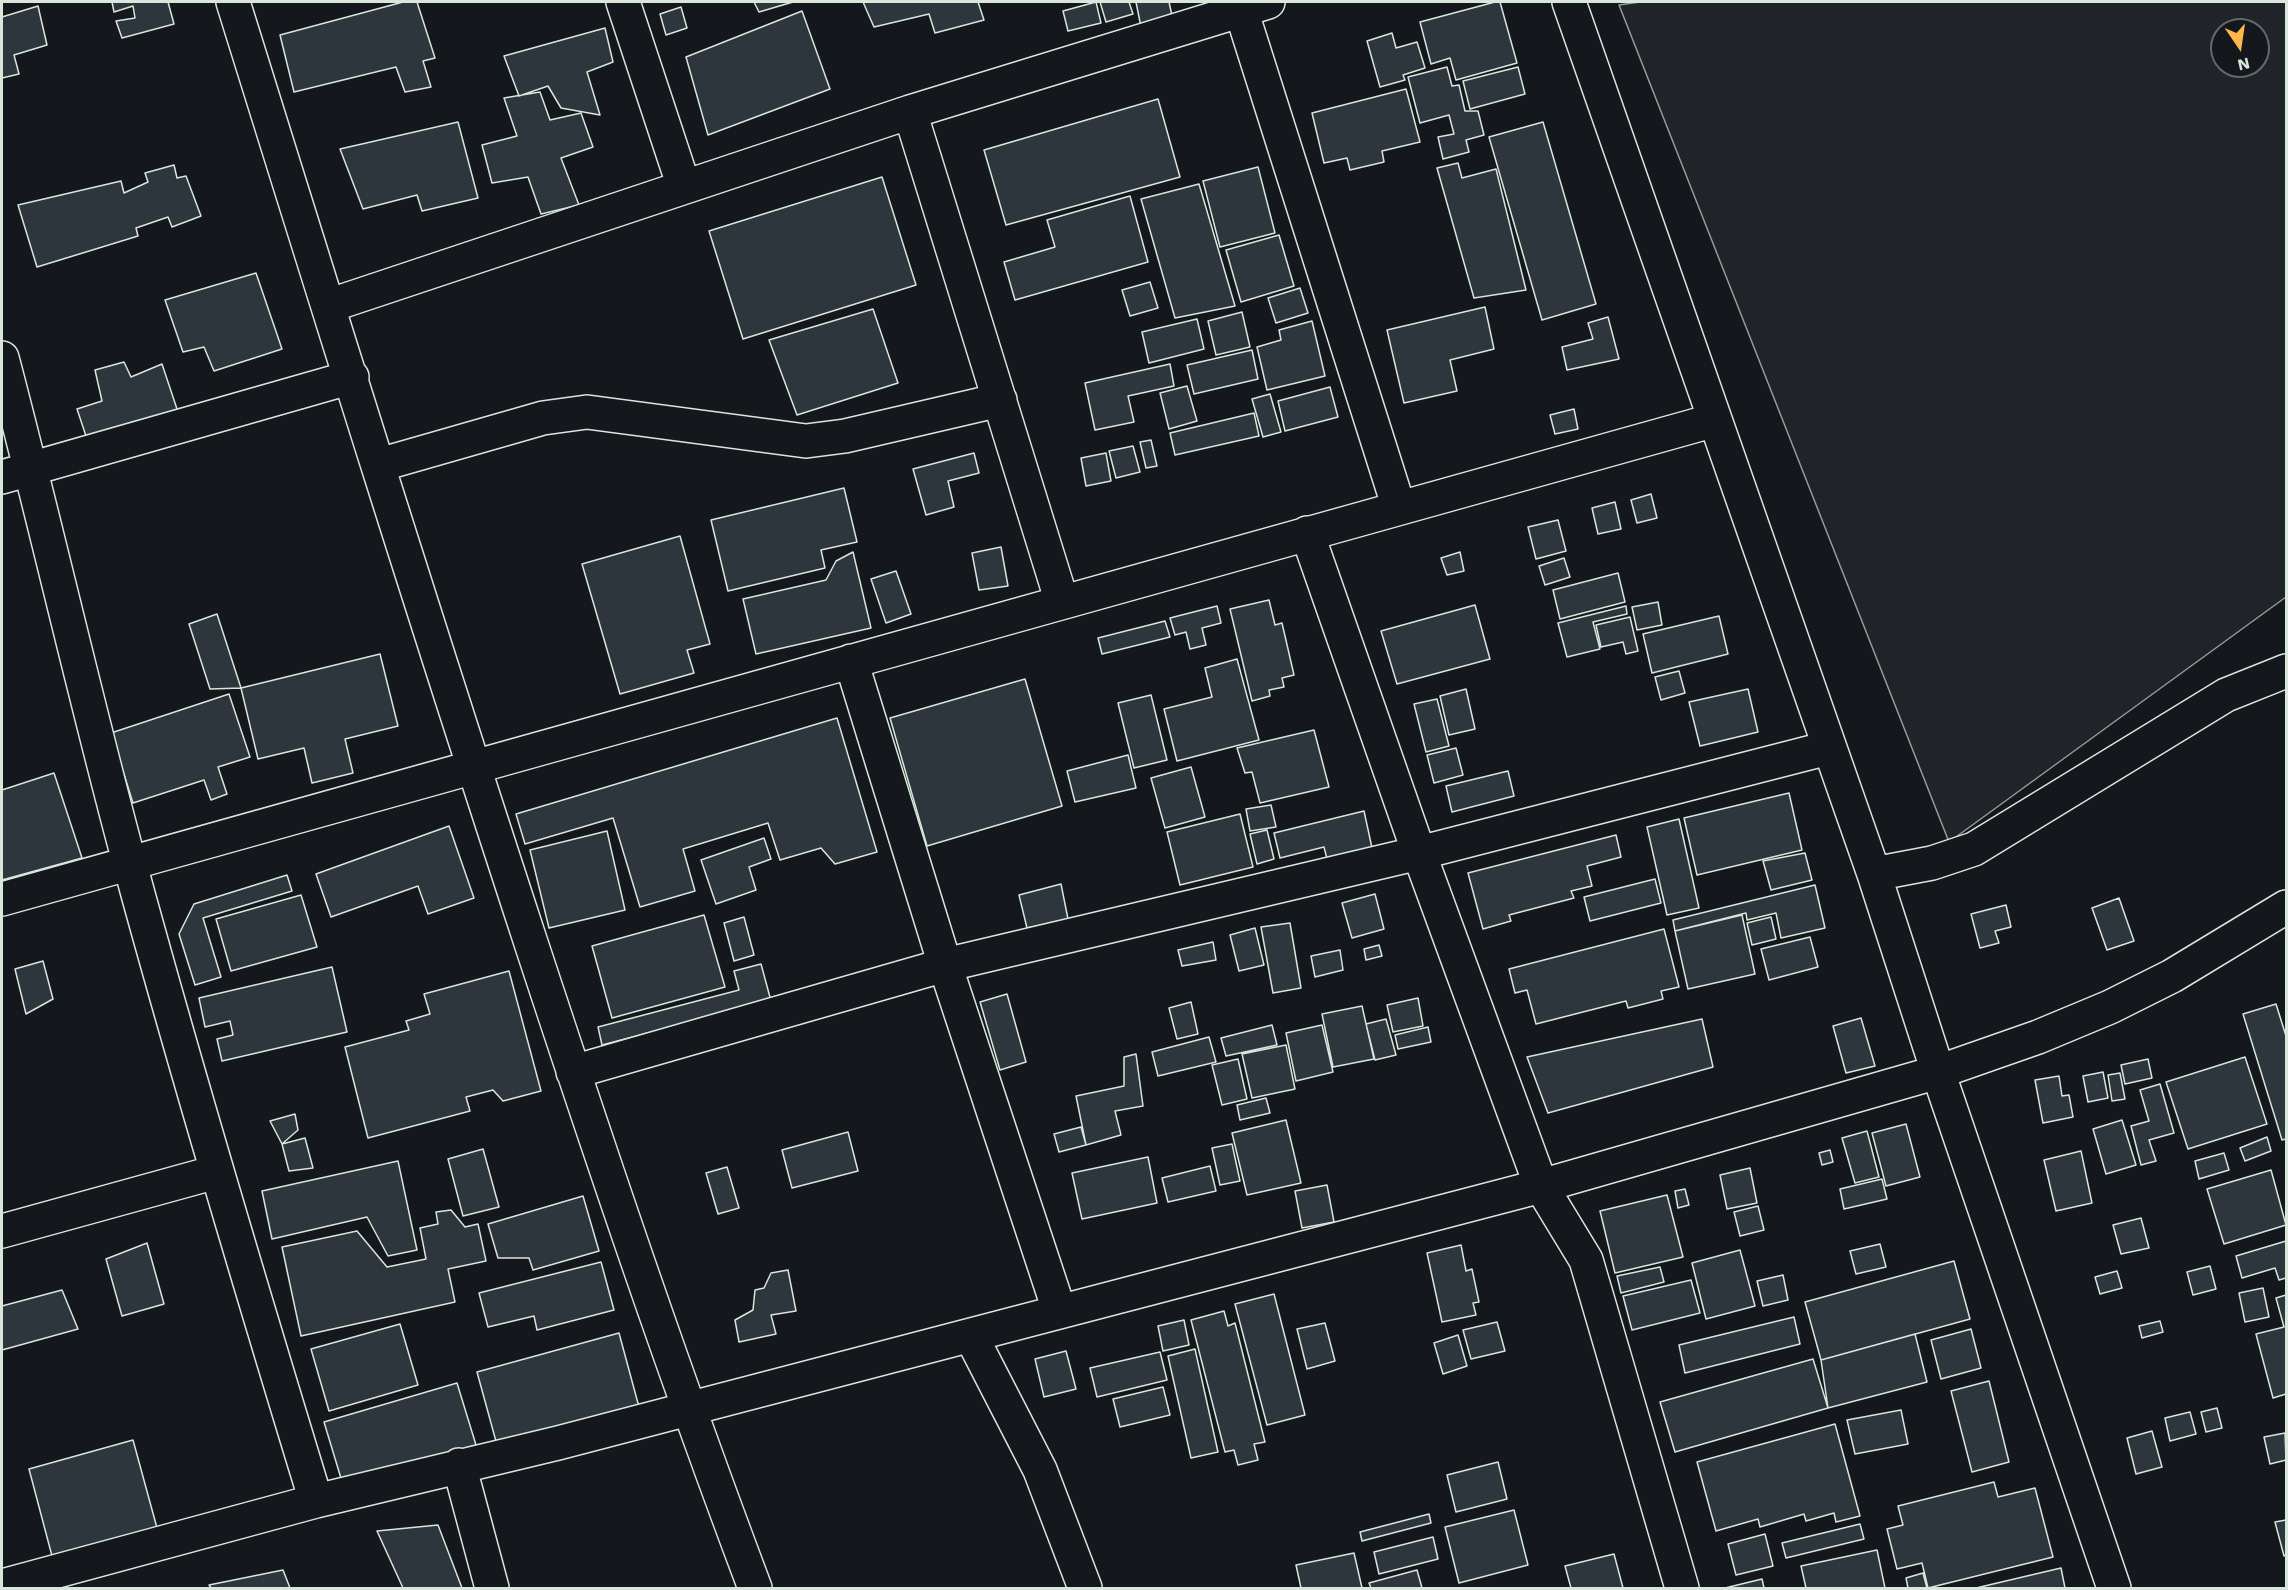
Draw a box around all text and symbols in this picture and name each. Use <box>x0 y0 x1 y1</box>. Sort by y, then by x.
north arrow <box>2210 18 2270 78</box>
text: N <box>2236 53 2252 75</box>

